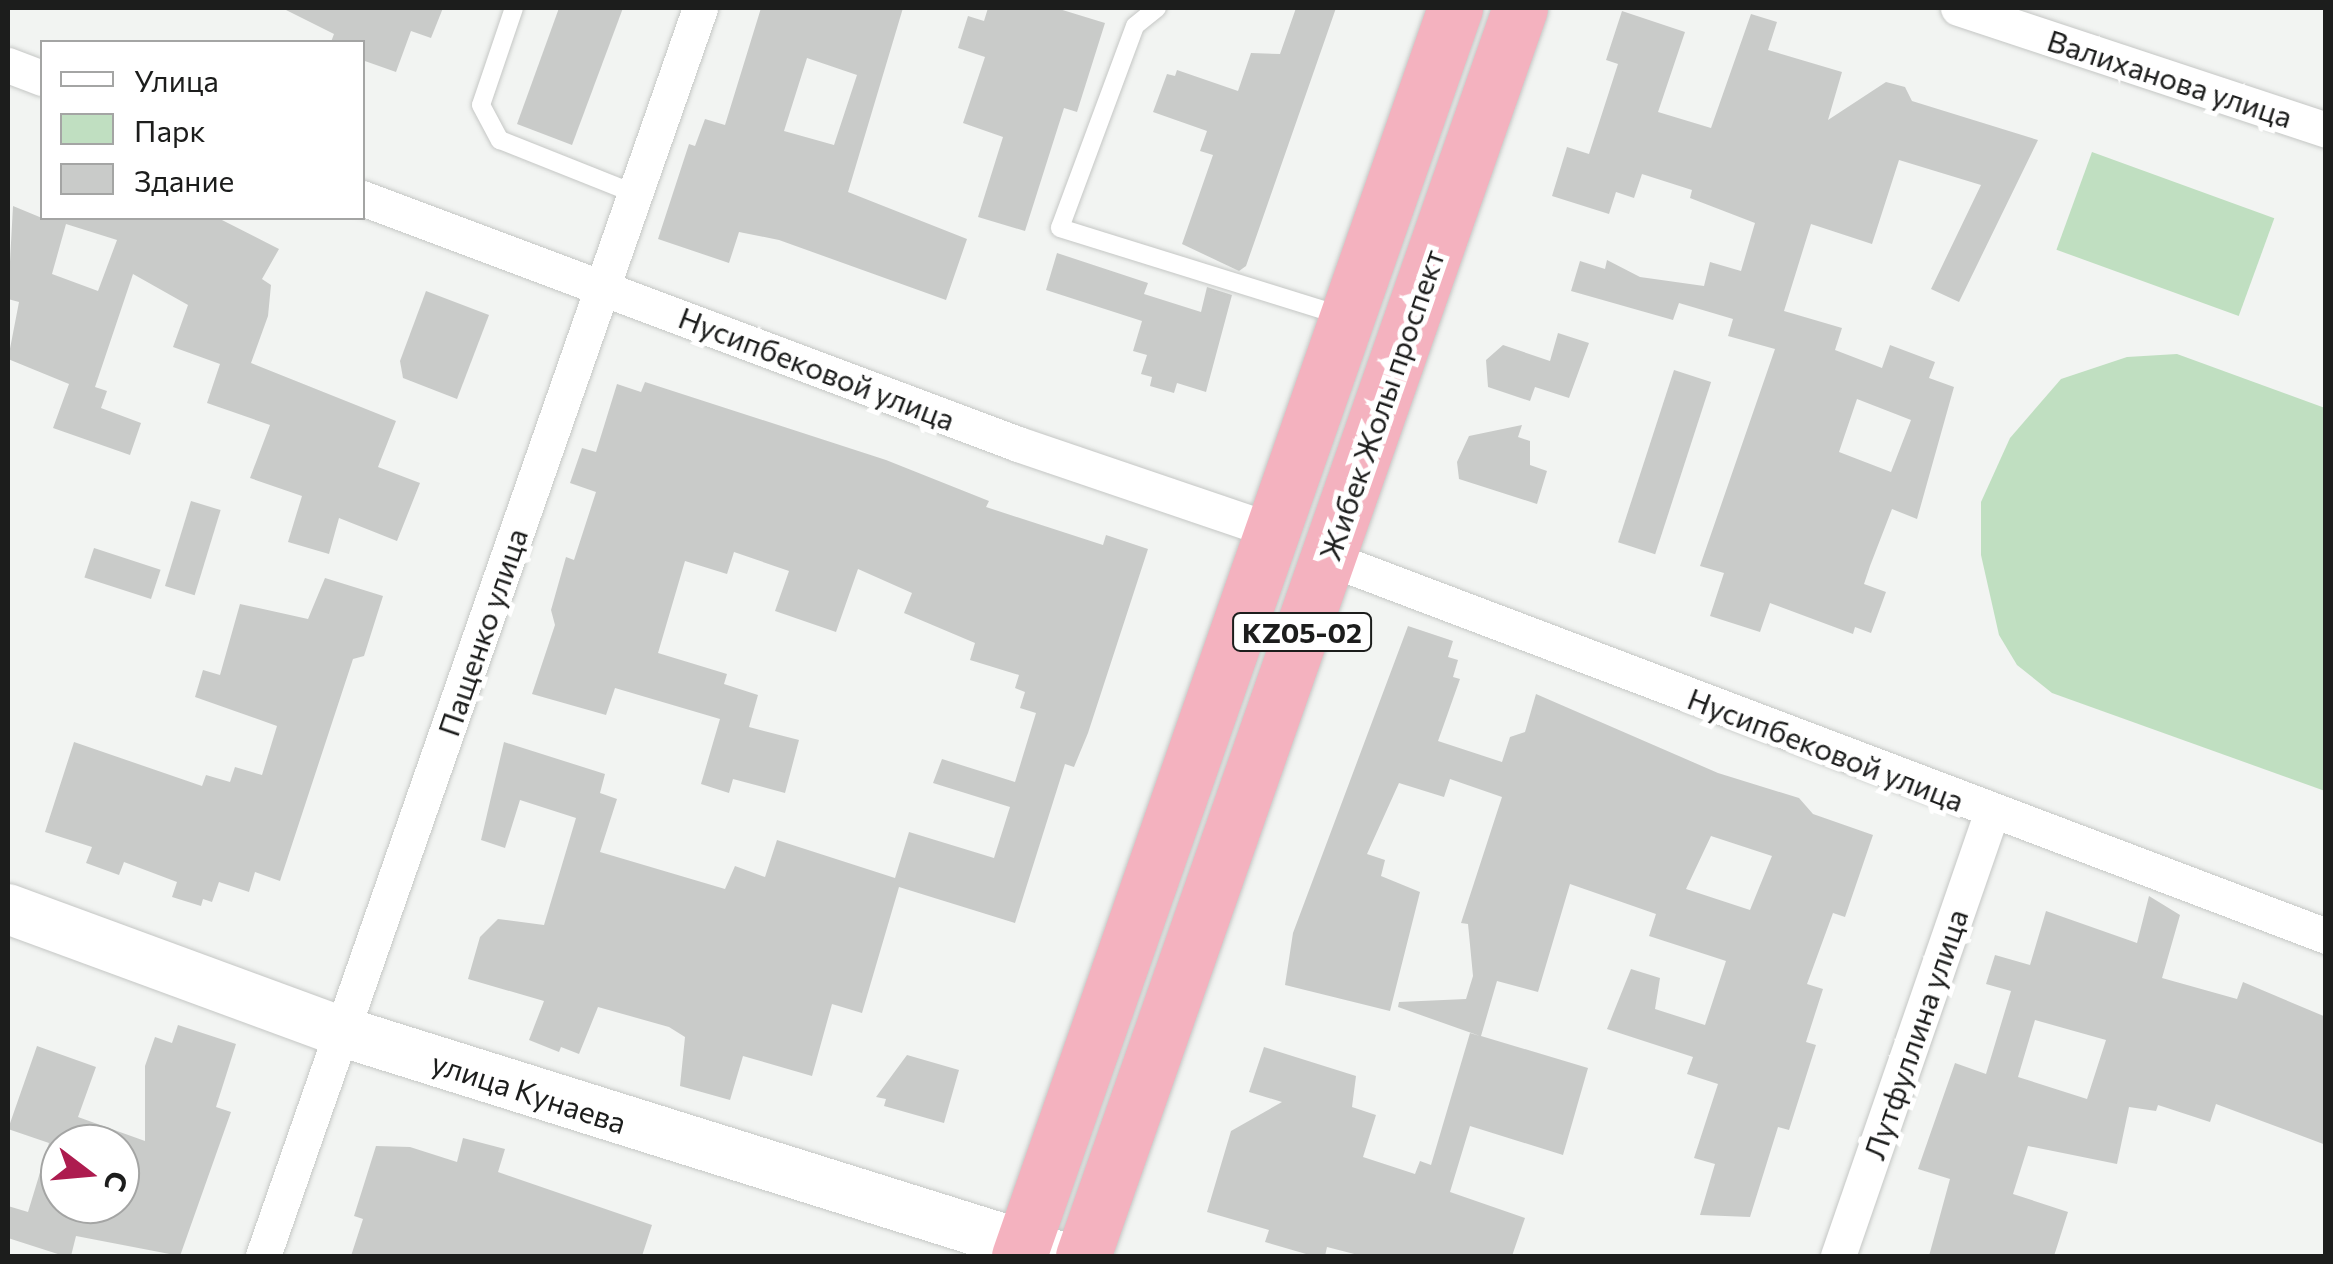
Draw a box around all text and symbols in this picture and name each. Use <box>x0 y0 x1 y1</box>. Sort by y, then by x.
street label: Валиханова улица <box>2043 21 2297 135</box>
legend <box>40 40 365 220</box>
text: Улица <box>134 61 219 98</box>
text: Парк <box>134 111 206 148</box>
text: Здание <box>134 161 234 198</box>
street label: Жибек Жолы проспект <box>1311 245 1451 565</box>
street label: Нусипбековой улица <box>674 299 960 437</box>
street label: Пащенко улица <box>430 523 534 741</box>
road number: KZ05-02 <box>1232 609 1372 655</box>
street label: Нусипбековой улица <box>1683 680 1969 818</box>
street label: Лутфуллина улица <box>1855 904 1975 1164</box>
street label: улица Кунаева <box>427 1044 631 1140</box>
north arrow <box>40 1124 140 1224</box>
text: С <box>98 1168 136 1196</box>

